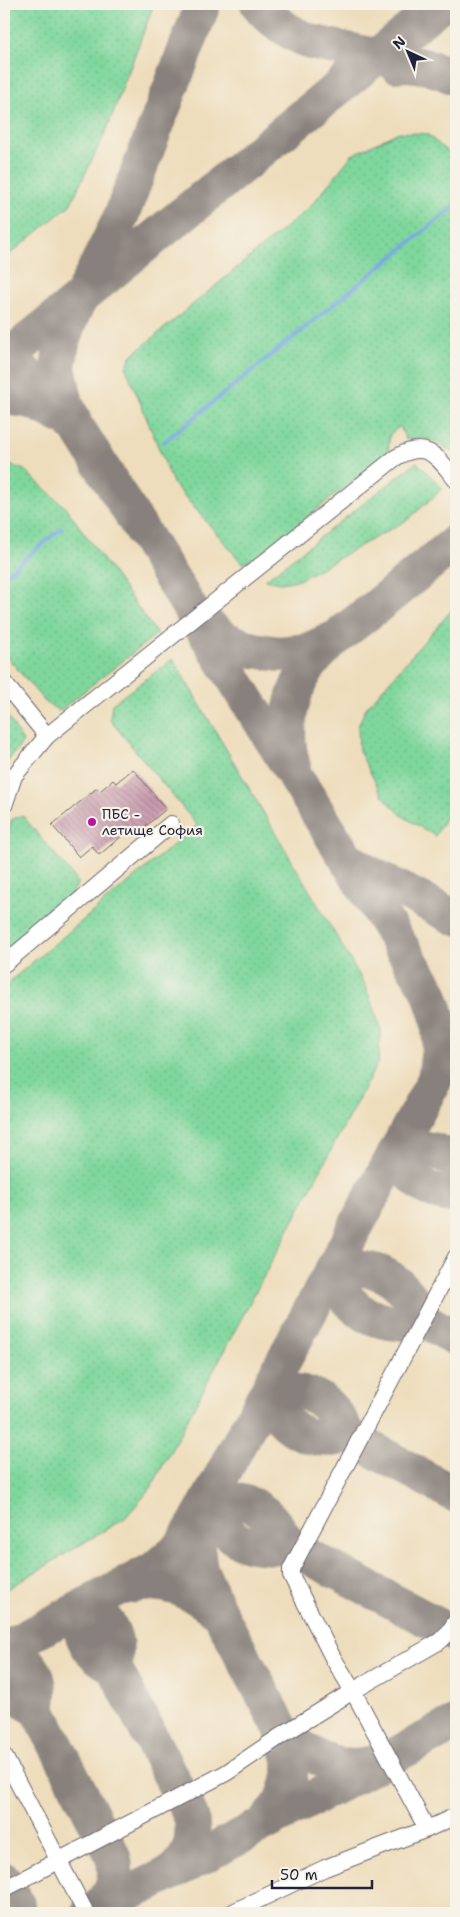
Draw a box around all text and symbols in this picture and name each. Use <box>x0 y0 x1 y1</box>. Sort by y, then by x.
north arrow <box>382 28 432 78</box>
text: N <box>389 32 409 53</box>
place label: ПБС - летище София <box>102 805 203 839</box>
marker: ПБС - летище София <box>86 816 98 828</box>
scale bar <box>272 1857 372 1889</box>
text: 50 m <box>280 1865 318 1885</box>

